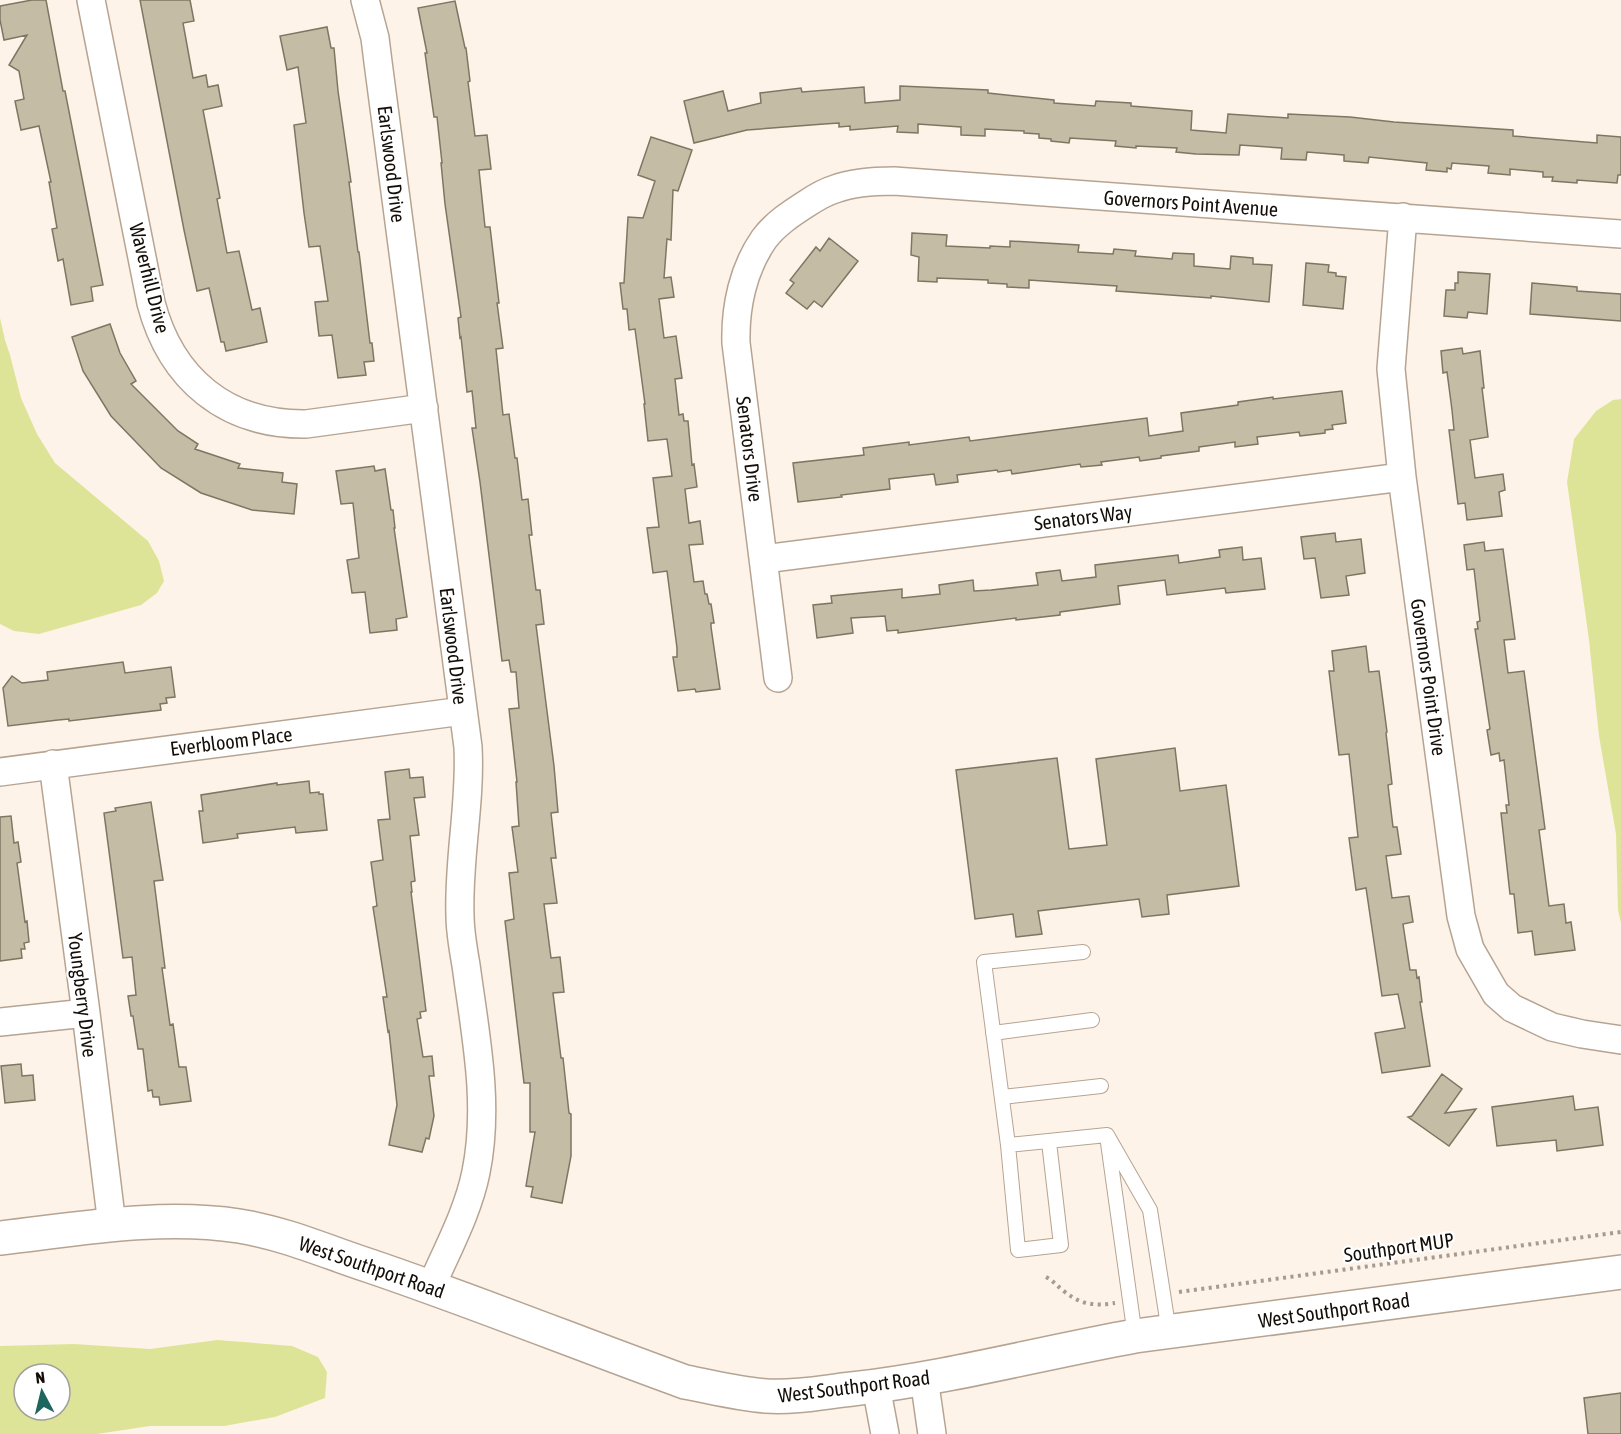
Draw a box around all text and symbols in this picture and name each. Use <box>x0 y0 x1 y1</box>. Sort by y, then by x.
street label: Earlswood Drive <box>373 104 411 224</box>
street label: Governors Point Avenue <box>1103 185 1279 221</box>
street label: Waverhill Drive <box>125 221 175 335</box>
street label: Senators Drive <box>732 395 768 503</box>
street label: Senators Way <box>1033 500 1133 534</box>
street label: Earlswood Drive <box>435 586 473 706</box>
street label: Governors Point Drive <box>1407 597 1451 757</box>
street label: Everbloom Place <box>169 722 293 760</box>
street label: Youngberry Drive <box>64 931 102 1059</box>
street label: Southport MUP <box>1342 1228 1456 1266</box>
street label: West Southport Road <box>296 1231 448 1303</box>
street label: West Southport Road <box>1257 1288 1411 1332</box>
north arrow <box>12 1362 72 1422</box>
street label: West Southport Road <box>777 1365 931 1407</box>
text: N <box>34 1368 46 1387</box>

